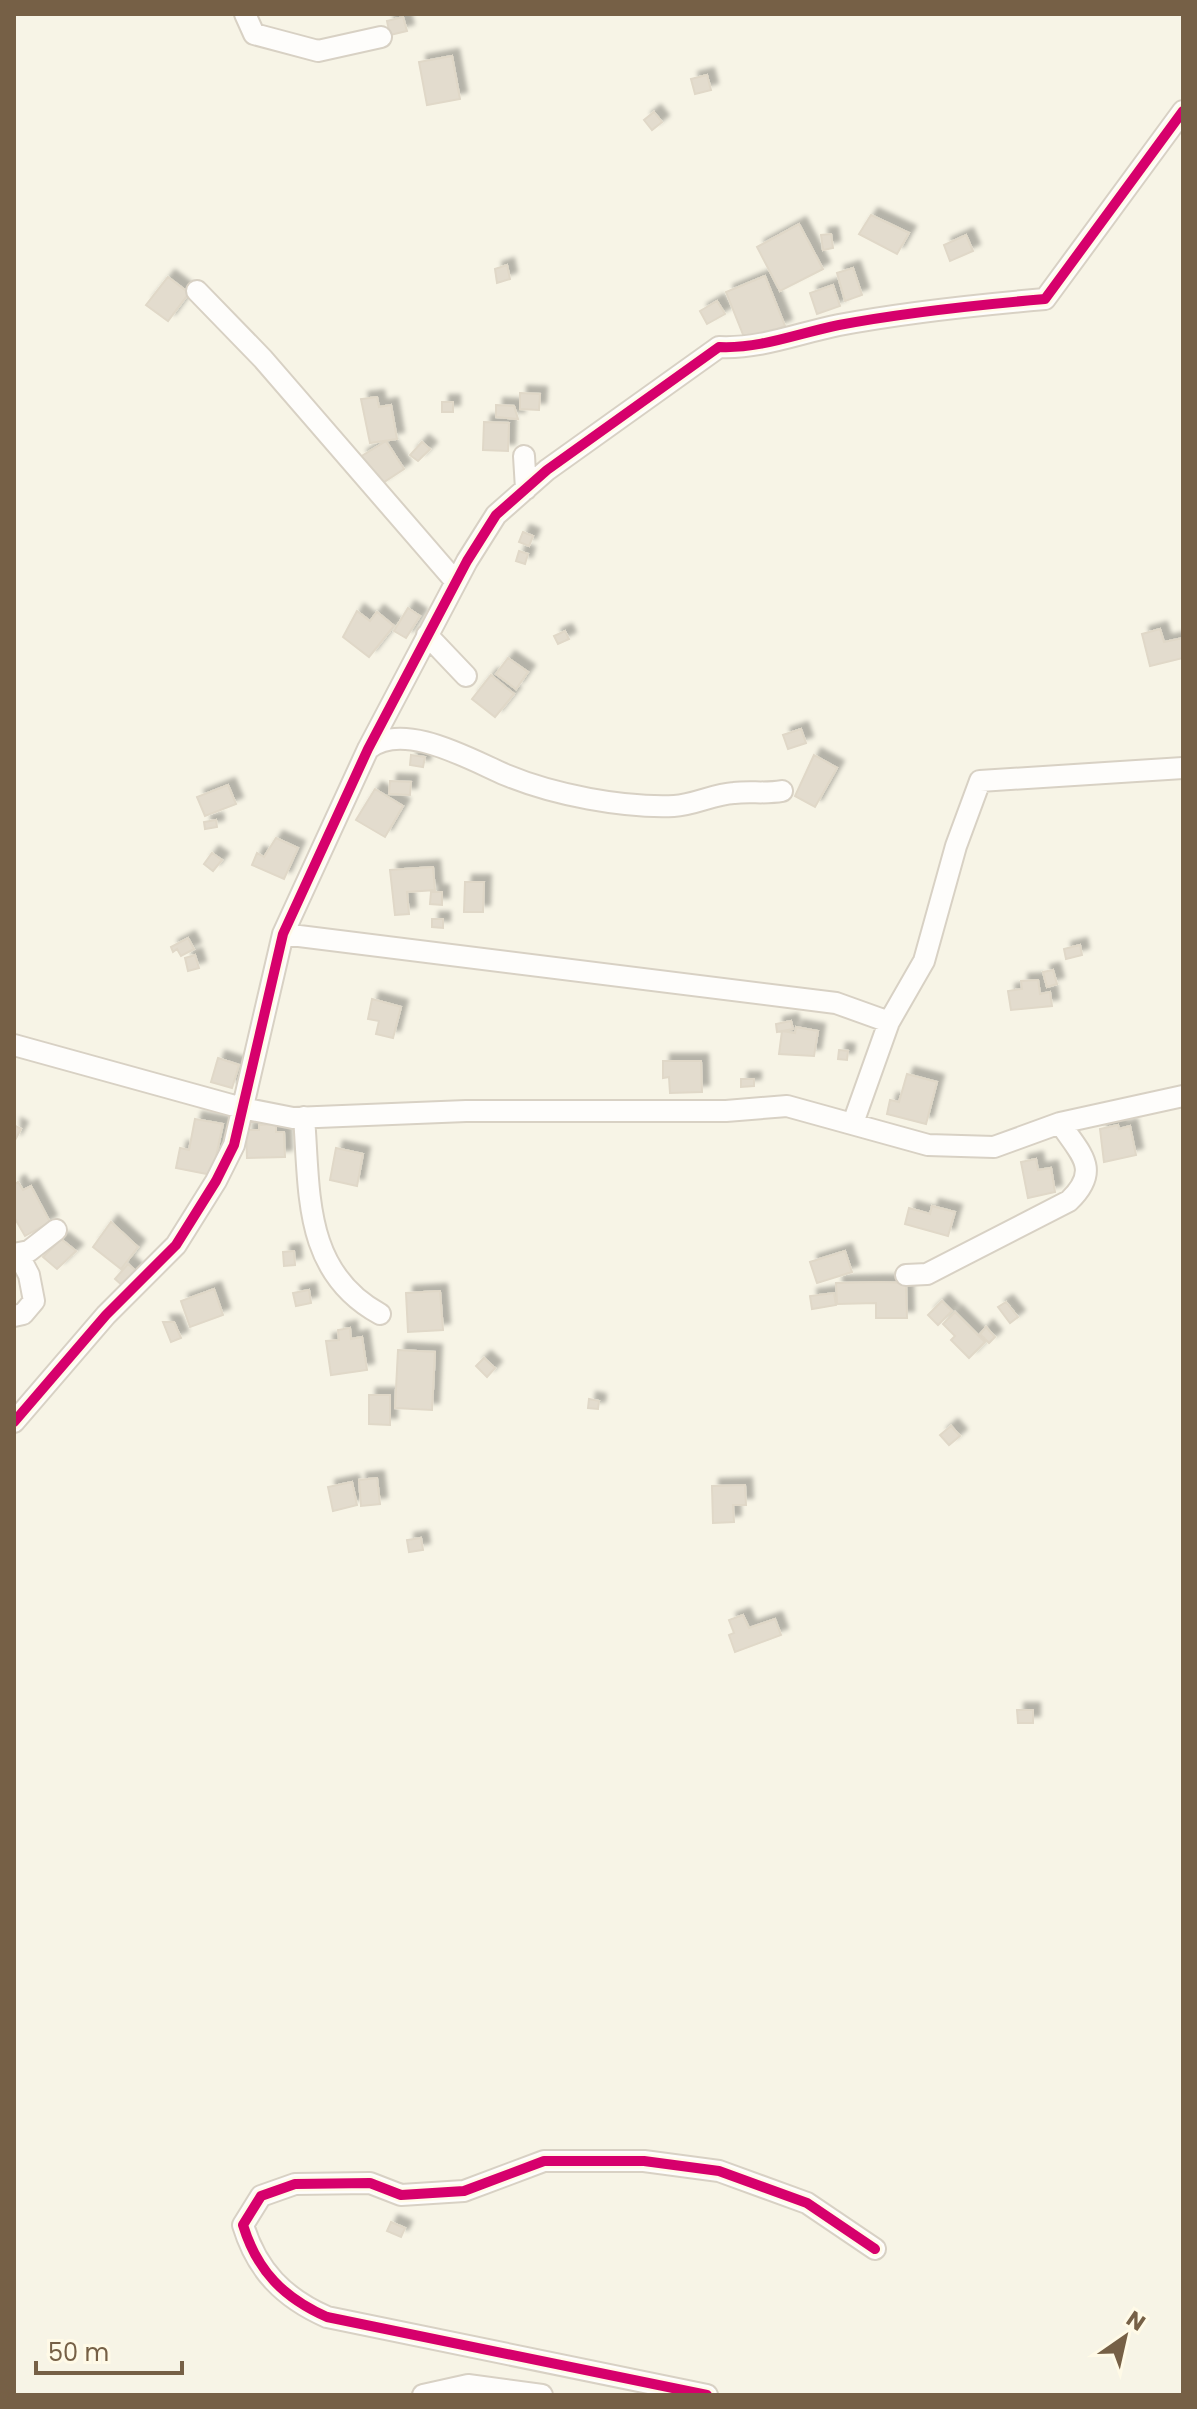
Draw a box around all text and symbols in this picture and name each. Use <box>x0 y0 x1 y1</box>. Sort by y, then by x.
north arrow <box>1085 2297 1165 2377</box>
text: N <box>1120 2303 1151 2338</box>
scale bar <box>36 2325 182 2375</box>
text: 50 m <box>48 2336 109 2369</box>

